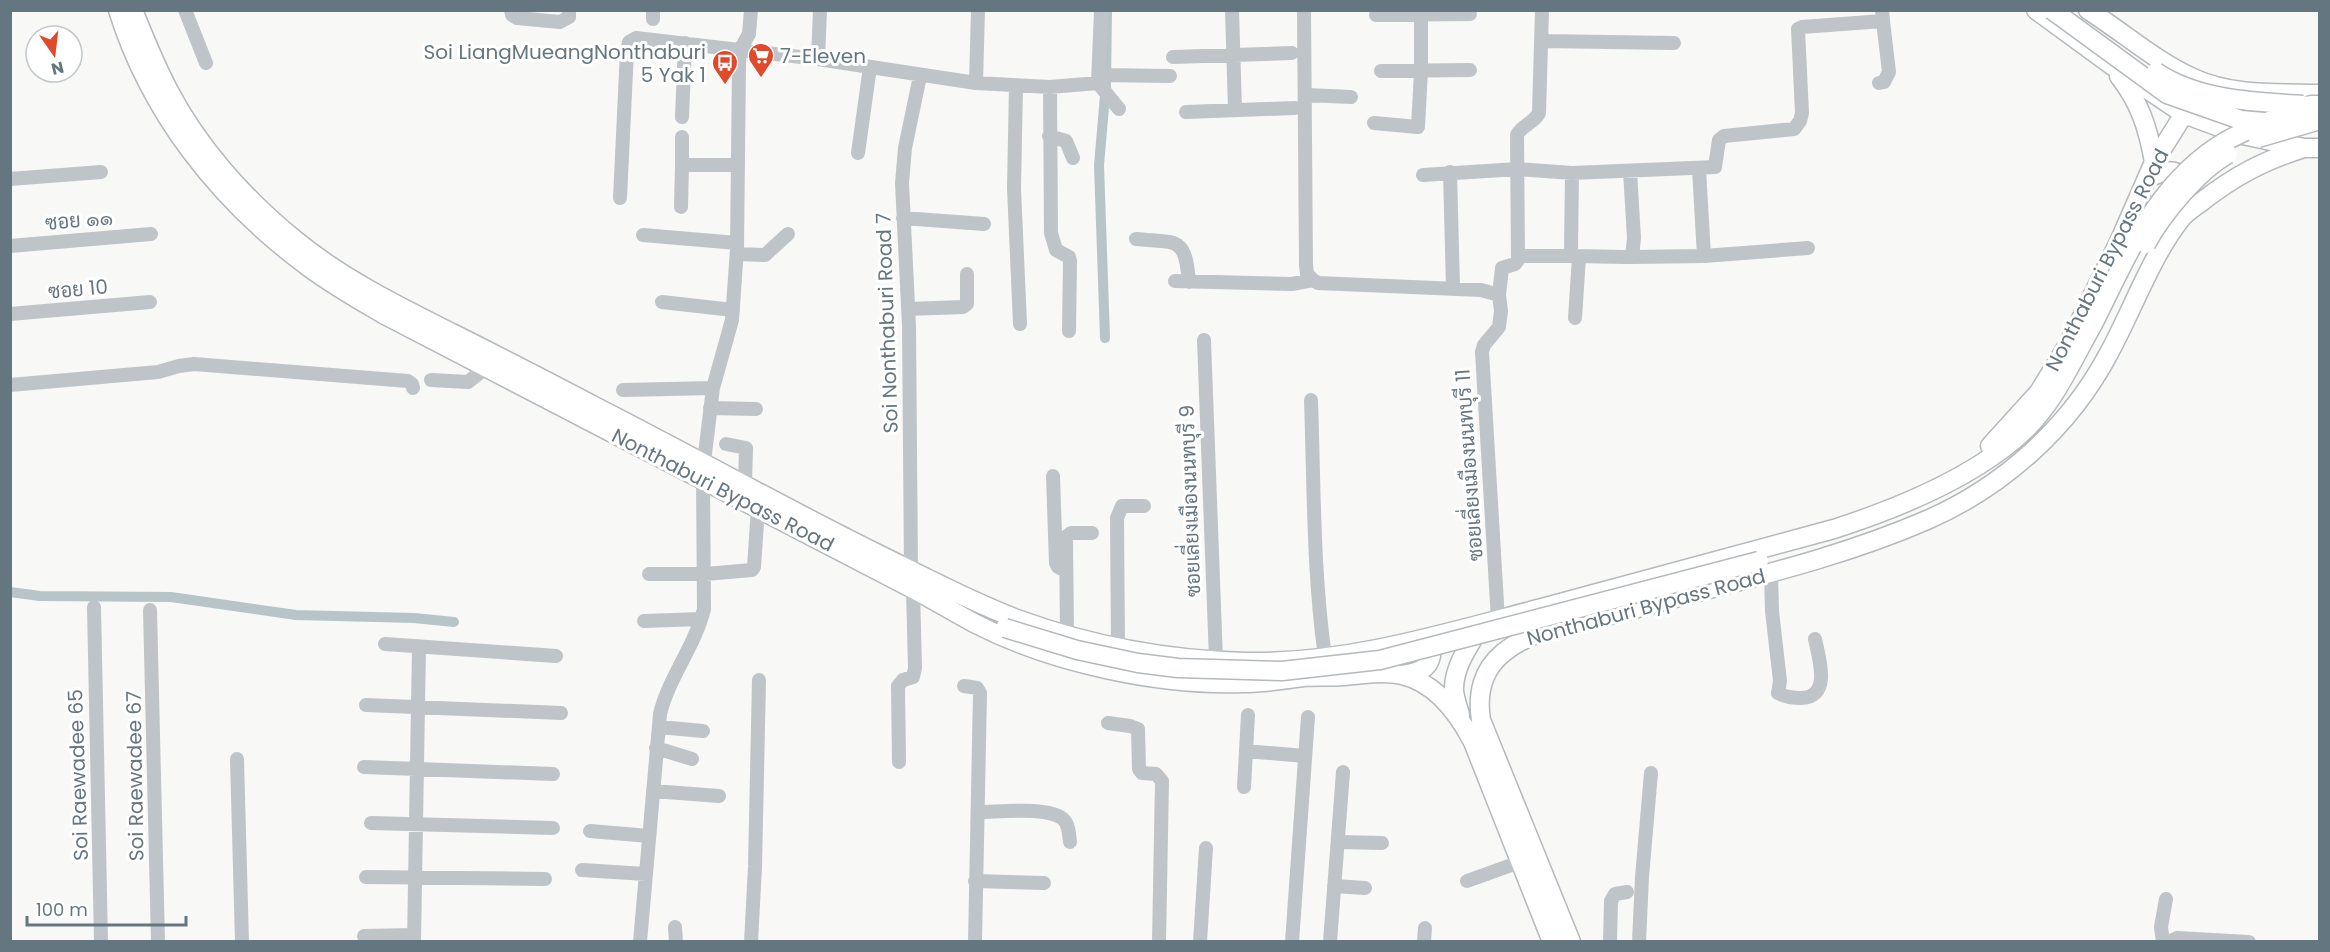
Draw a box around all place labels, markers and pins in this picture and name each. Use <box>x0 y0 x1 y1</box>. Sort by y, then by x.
place label: Soi LiangMueangNonthaburi 5 Yak 1 <box>424 38 706 89</box>
supermarket icon: 7-Eleven <box>746 41 776 79</box>
place label: 7-Eleven <box>780 42 866 70</box>
bus stop icon: Soi LiangMueangNonthaburi 5 Yak 1 <box>710 48 740 86</box>

